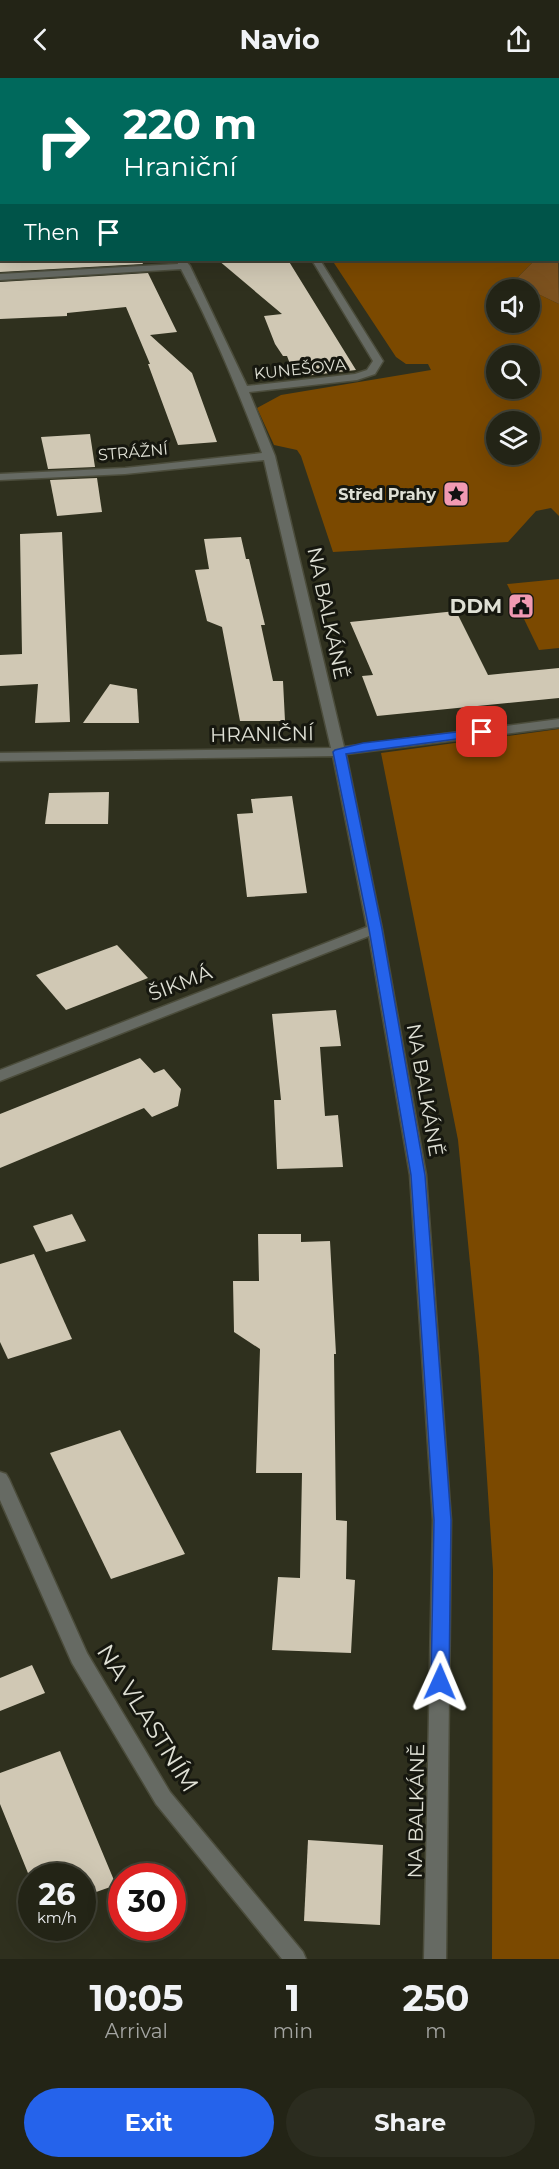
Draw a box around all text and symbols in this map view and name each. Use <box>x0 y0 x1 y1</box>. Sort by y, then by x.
icon: back <box>24 23 57 56</box>
text: Navio <box>239 23 320 56</box>
icon: share <box>502 23 535 56</box>
text: 220 m <box>123 98 257 150</box>
icon: right <box>24 102 102 180</box>
text: Hraniční <box>123 150 237 183</box>
icon: arrive <box>92 216 125 249</box>
text: Then <box>24 219 80 246</box>
map controls <box>486 279 540 465</box>
button: sound <box>486 279 540 333</box>
button: search <box>486 345 540 399</box>
street label: KUNEŠOVA <box>253 355 348 383</box>
button: layers <box>486 411 540 465</box>
street label: STRÁŽNÍ <box>97 439 170 465</box>
place icon: Střed Prahy <box>441 479 471 509</box>
place label: Střed Prahy <box>338 485 436 504</box>
street label: NA BALKÁNĚ <box>302 545 354 681</box>
public building icon: DDM <box>506 591 536 621</box>
place label: DDM <box>450 594 502 618</box>
pin <box>456 706 507 757</box>
icon: arrive <box>465 715 498 748</box>
street label: HRANIČNÍ <box>210 721 315 747</box>
street label: ŠIKMÁ <box>145 960 216 1006</box>
street label: NA BALKÁNĚ <box>401 1022 449 1158</box>
street label: NA VLASTNÍM <box>91 1639 205 1797</box>
position arrow <box>408 1650 472 1714</box>
street label: NA BALKÁNĚ <box>403 1743 429 1879</box>
speed limit sign: 30 <box>108 1863 186 1941</box>
text: 26 <box>39 1876 75 1913</box>
text: km/h <box>37 1908 77 1927</box>
text: 10:05 <box>89 1976 183 2020</box>
text: 1 <box>286 1976 300 2020</box>
text: 250 <box>402 1976 470 2020</box>
text: Arrival <box>105 2019 168 2043</box>
text: min <box>273 2019 313 2043</box>
text: m <box>425 2019 447 2043</box>
button: Exit <box>24 2088 274 2157</box>
button: Share <box>286 2088 535 2157</box>

